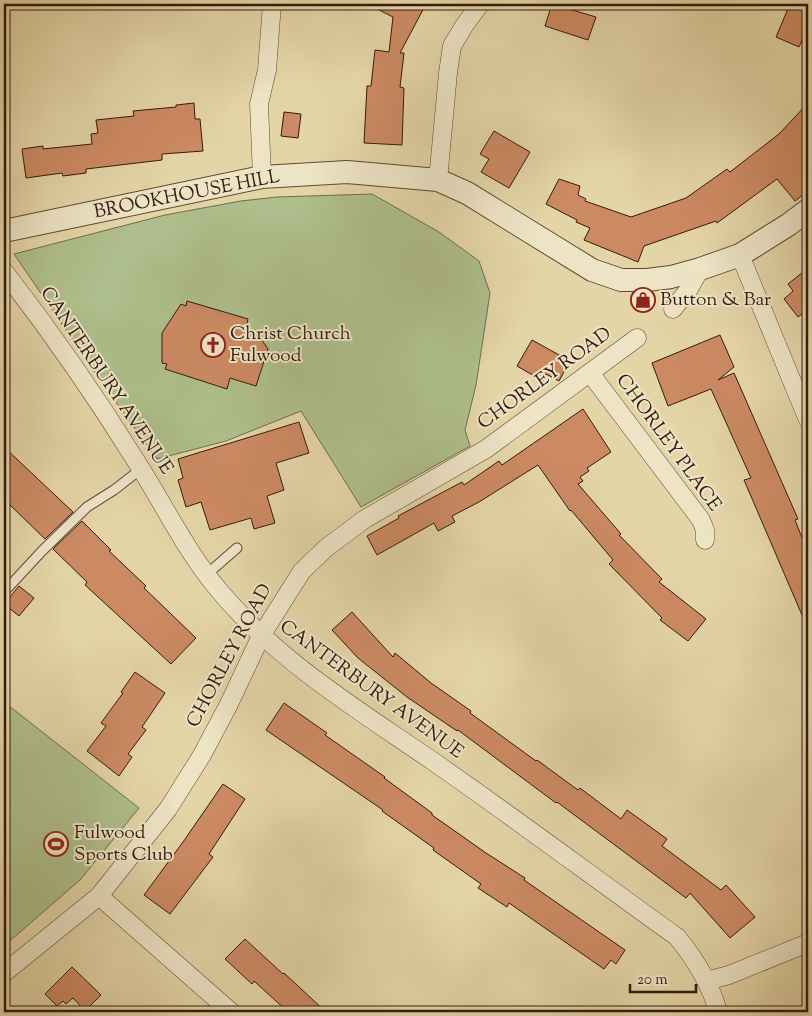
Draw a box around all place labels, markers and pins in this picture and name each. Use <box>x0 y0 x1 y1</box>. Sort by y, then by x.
shop icon: Button & Bar <box>630 287 656 313</box>
place label: Button & Bar <box>660 287 771 314</box>
place label: Christ Church Fulwood <box>230 321 351 370</box>
church icon: Christ Church Fulwood <box>200 332 226 358</box>
place label: Fulwood Sports Club <box>74 820 173 869</box>
sports icon: Fulwood Sports Club <box>43 831 69 857</box>

